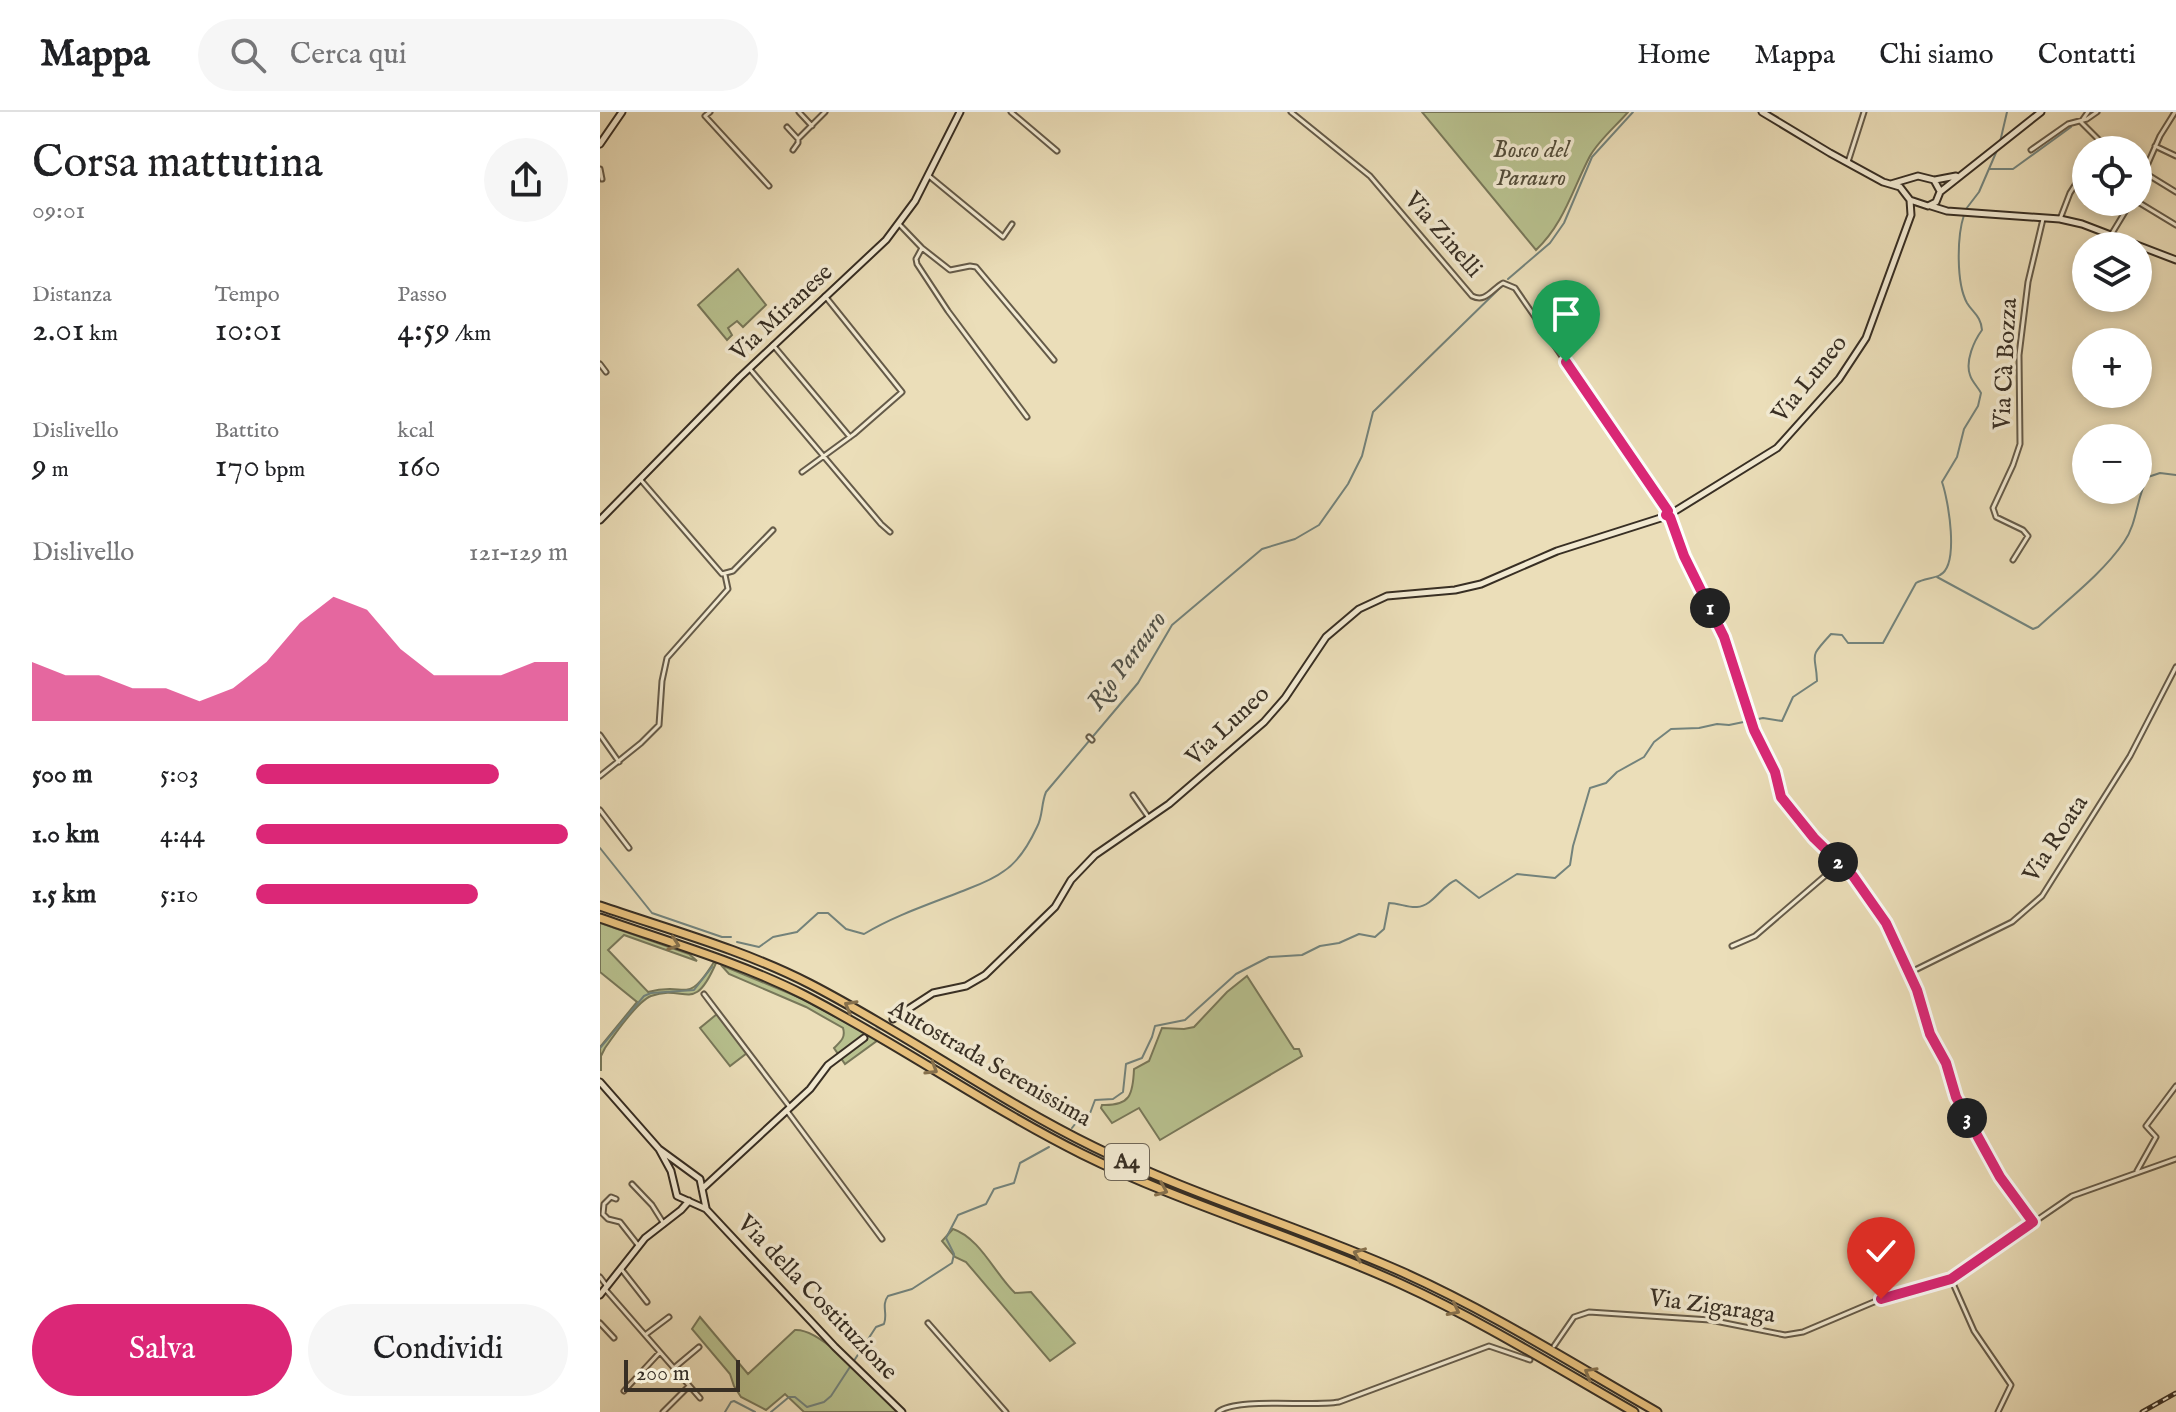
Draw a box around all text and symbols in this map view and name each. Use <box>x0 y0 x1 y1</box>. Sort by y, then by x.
search box <box>198 19 758 91</box>
text: Mappa <box>40 31 150 79</box>
icon: search <box>226 33 270 77</box>
text: Cerca qui <box>290 36 407 74</box>
text: Home <box>1637 38 1710 73</box>
text: Mappa <box>1754 38 1835 73</box>
text: Chi siamo <box>1879 38 1994 73</box>
text: Contatti <box>2038 38 2136 73</box>
park label: Bosco del Parauro <box>1493 135 1572 194</box>
text: Corsa mattutina <box>32 136 323 192</box>
map controls <box>2072 136 2152 504</box>
button: locate <box>2072 136 2152 216</box>
button: share <box>484 138 568 222</box>
street label: Via Zinelli <box>1396 185 1489 285</box>
text: 09:01 <box>32 194 85 227</box>
button: layers <box>2072 232 2152 312</box>
street label: Via Miranese <box>723 258 840 369</box>
pin <box>1532 280 1600 362</box>
text: Distanza <box>32 281 112 309</box>
text: Tempo <box>215 281 280 309</box>
text: Passo <box>397 281 447 309</box>
icon: arrive <box>1544 292 1588 336</box>
street label: Via Cà Bozza <box>1987 297 2025 432</box>
text: 2.01 <box>32 309 84 352</box>
text: 10:01 <box>215 309 282 352</box>
text: 4:59 <box>397 309 450 352</box>
text: km <box>84 320 118 348</box>
text: /km <box>450 320 491 348</box>
button: + <box>2072 328 2152 408</box>
street label: Via Luneo <box>1765 329 1855 430</box>
text: Dislivello <box>32 417 119 445</box>
text: Battito <box>215 417 279 445</box>
text: kcal <box>397 417 434 445</box>
button: − <box>2072 424 2152 504</box>
text: 9 <box>32 445 47 488</box>
text: 170 <box>215 445 260 488</box>
text: 160 <box>397 445 441 488</box>
text: m <box>47 456 69 484</box>
text: bpm <box>260 456 305 484</box>
text: Dislivello <box>32 536 134 569</box>
text: 121–129 m <box>469 536 568 569</box>
pin: 1 <box>1690 588 1730 628</box>
text: 1 <box>1706 594 1714 622</box>
water label: Rio Parauro <box>1080 605 1174 717</box>
street label: Via Luneo <box>1179 679 1277 773</box>
text: 500 m <box>32 758 93 791</box>
text: 5:03 <box>160 758 199 791</box>
street label: Via Roata <box>2016 789 2096 889</box>
text: 1.0 km <box>32 818 100 851</box>
text: 4:44 <box>160 818 205 851</box>
pin: 2 <box>1818 842 1858 882</box>
text: 2 <box>1833 848 1843 876</box>
text: 1.5 km <box>32 878 96 911</box>
text: 5:10 <box>160 878 199 911</box>
one-way arrow <box>666 934 680 951</box>
street label: Autostrada Serenissima <box>882 993 1097 1135</box>
one-way arrow <box>844 1000 858 1015</box>
one-way arrow <box>923 1059 938 1074</box>
pin: 3 <box>1947 1098 1987 1138</box>
text: 3 <box>1963 1104 1971 1132</box>
road number: A4 <box>1105 1144 1149 1180</box>
one-way arrow <box>1154 1180 1168 1196</box>
street label: Via della Costituzione <box>729 1208 904 1387</box>
pin <box>1847 1217 1915 1299</box>
icon: check <box>1859 1229 1903 1273</box>
one-way arrow <box>1353 1247 1367 1264</box>
street label: Via Zigaraga <box>1646 1283 1778 1331</box>
one-way arrow <box>1446 1300 1461 1315</box>
button: Salva <box>32 1304 292 1396</box>
button: Condividi <box>308 1304 568 1396</box>
scale bar <box>624 1356 740 1392</box>
text: 200 m <box>636 1360 690 1388</box>
one-way arrow <box>1584 1367 1599 1383</box>

